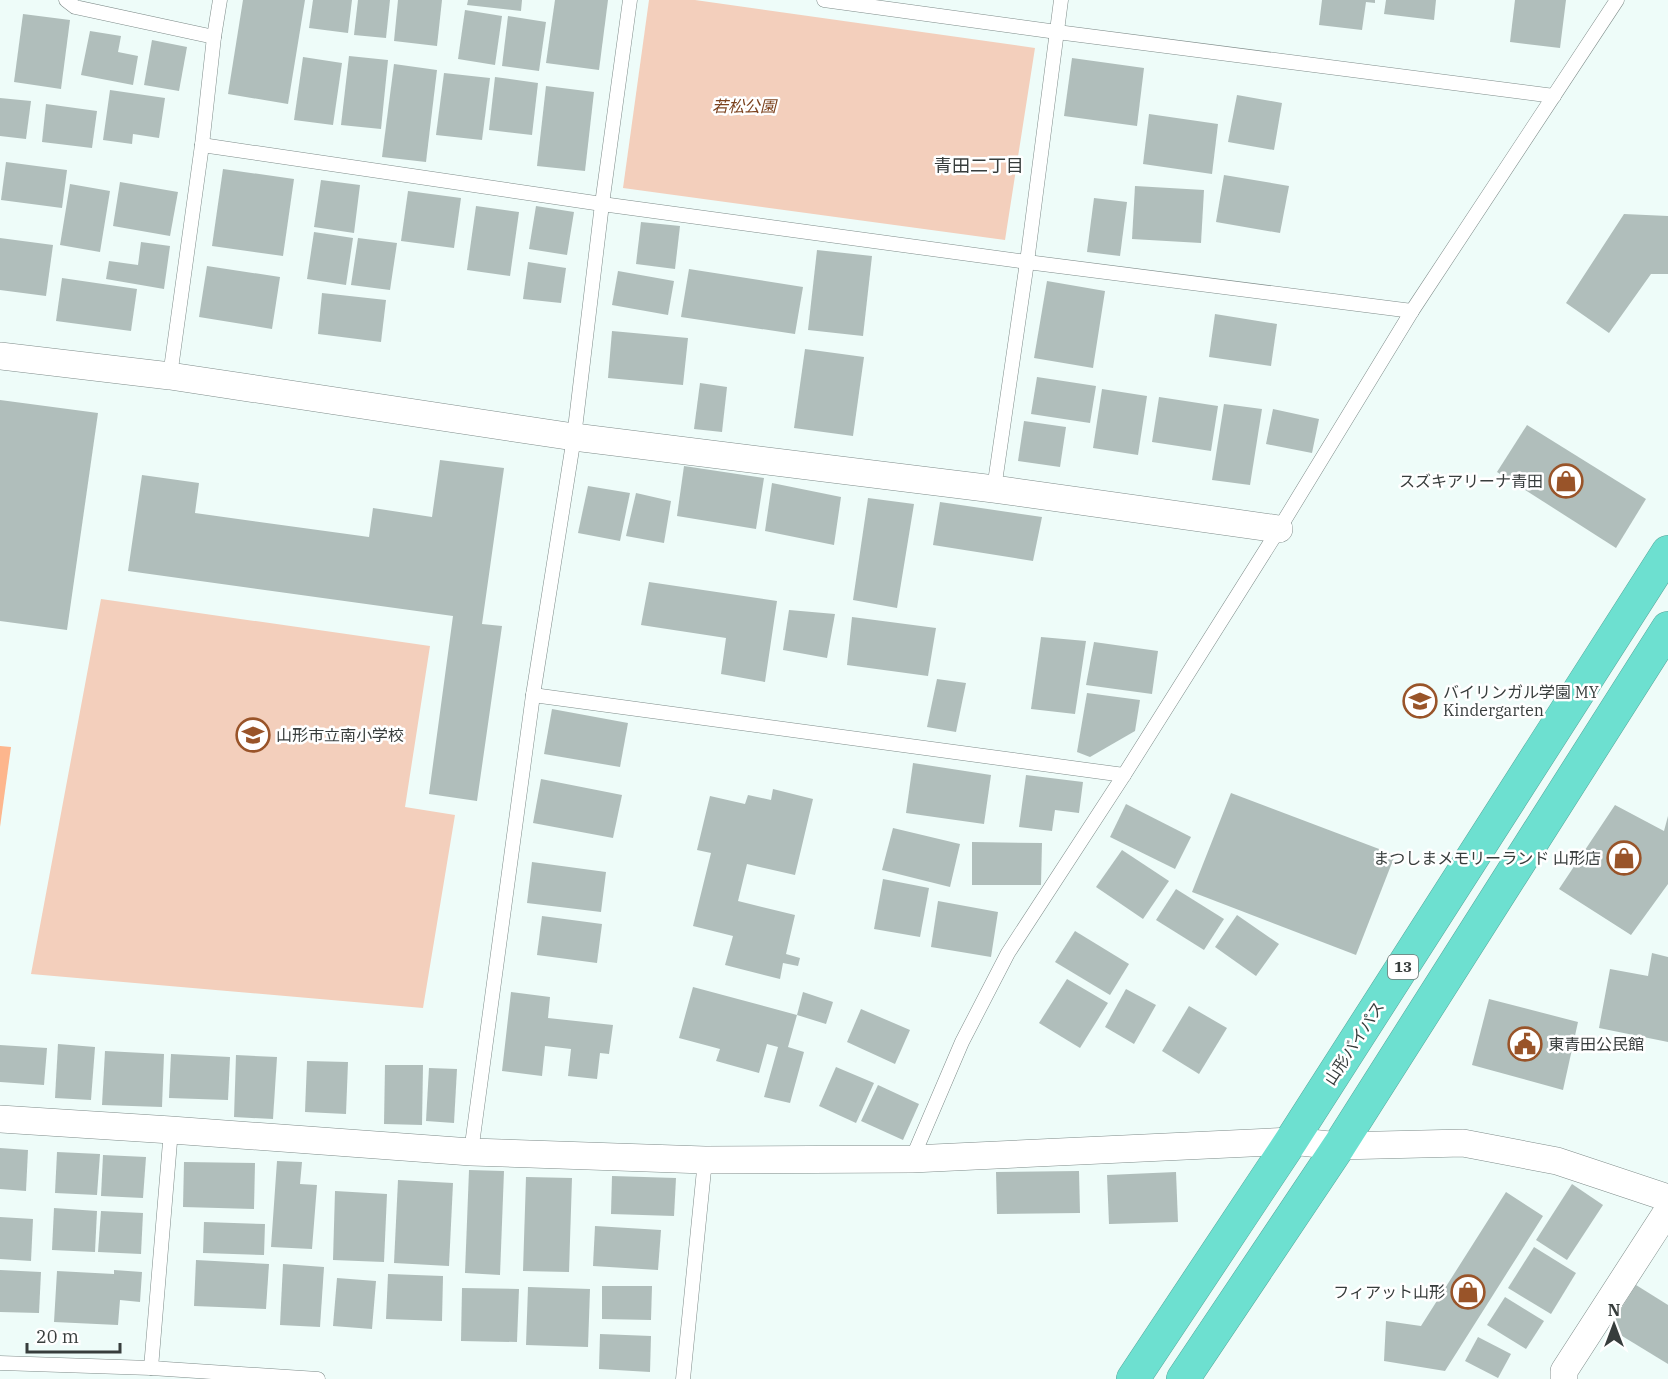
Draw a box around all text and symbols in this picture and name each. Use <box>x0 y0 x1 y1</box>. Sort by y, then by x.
park label: 若松公園 <box>712 96 778 116</box>
district label: 青田二丁目 <box>934 154 1024 177</box>
shop icon: スズキアリーナ青田 <box>1548 463 1584 499</box>
place label: スズキアリーナ青田 <box>1399 471 1543 491</box>
place label: バイリンガル学園 MY Kindergarten <box>1443 682 1599 720</box>
school or university icon: バイリンガル学園 MY Kindergarten <box>1402 683 1438 719</box>
school or university icon: 山形市立南小学校 <box>235 717 271 753</box>
place label: 山形市立南小学校 <box>276 725 404 745</box>
shop icon: まつしまメモリーランド 山形店 <box>1606 840 1642 876</box>
place label: まつしまメモリーランド 山形店 <box>1373 848 1601 868</box>
road number: 13 <box>1388 955 1418 979</box>
street label: 山形バイパス <box>1320 997 1388 1089</box>
public building icon: 東青田公民館 <box>1507 1026 1543 1062</box>
place label: 東青田公民館 <box>1548 1034 1644 1054</box>
shop icon: フィアット山形 <box>1450 1274 1486 1310</box>
place label: フィアット山形 <box>1333 1282 1445 1302</box>
north arrow <box>1584 1295 1644 1355</box>
text: N <box>1608 1300 1620 1320</box>
scale bar <box>27 1316 120 1354</box>
text: 20 m <box>36 1325 79 1348</box>

